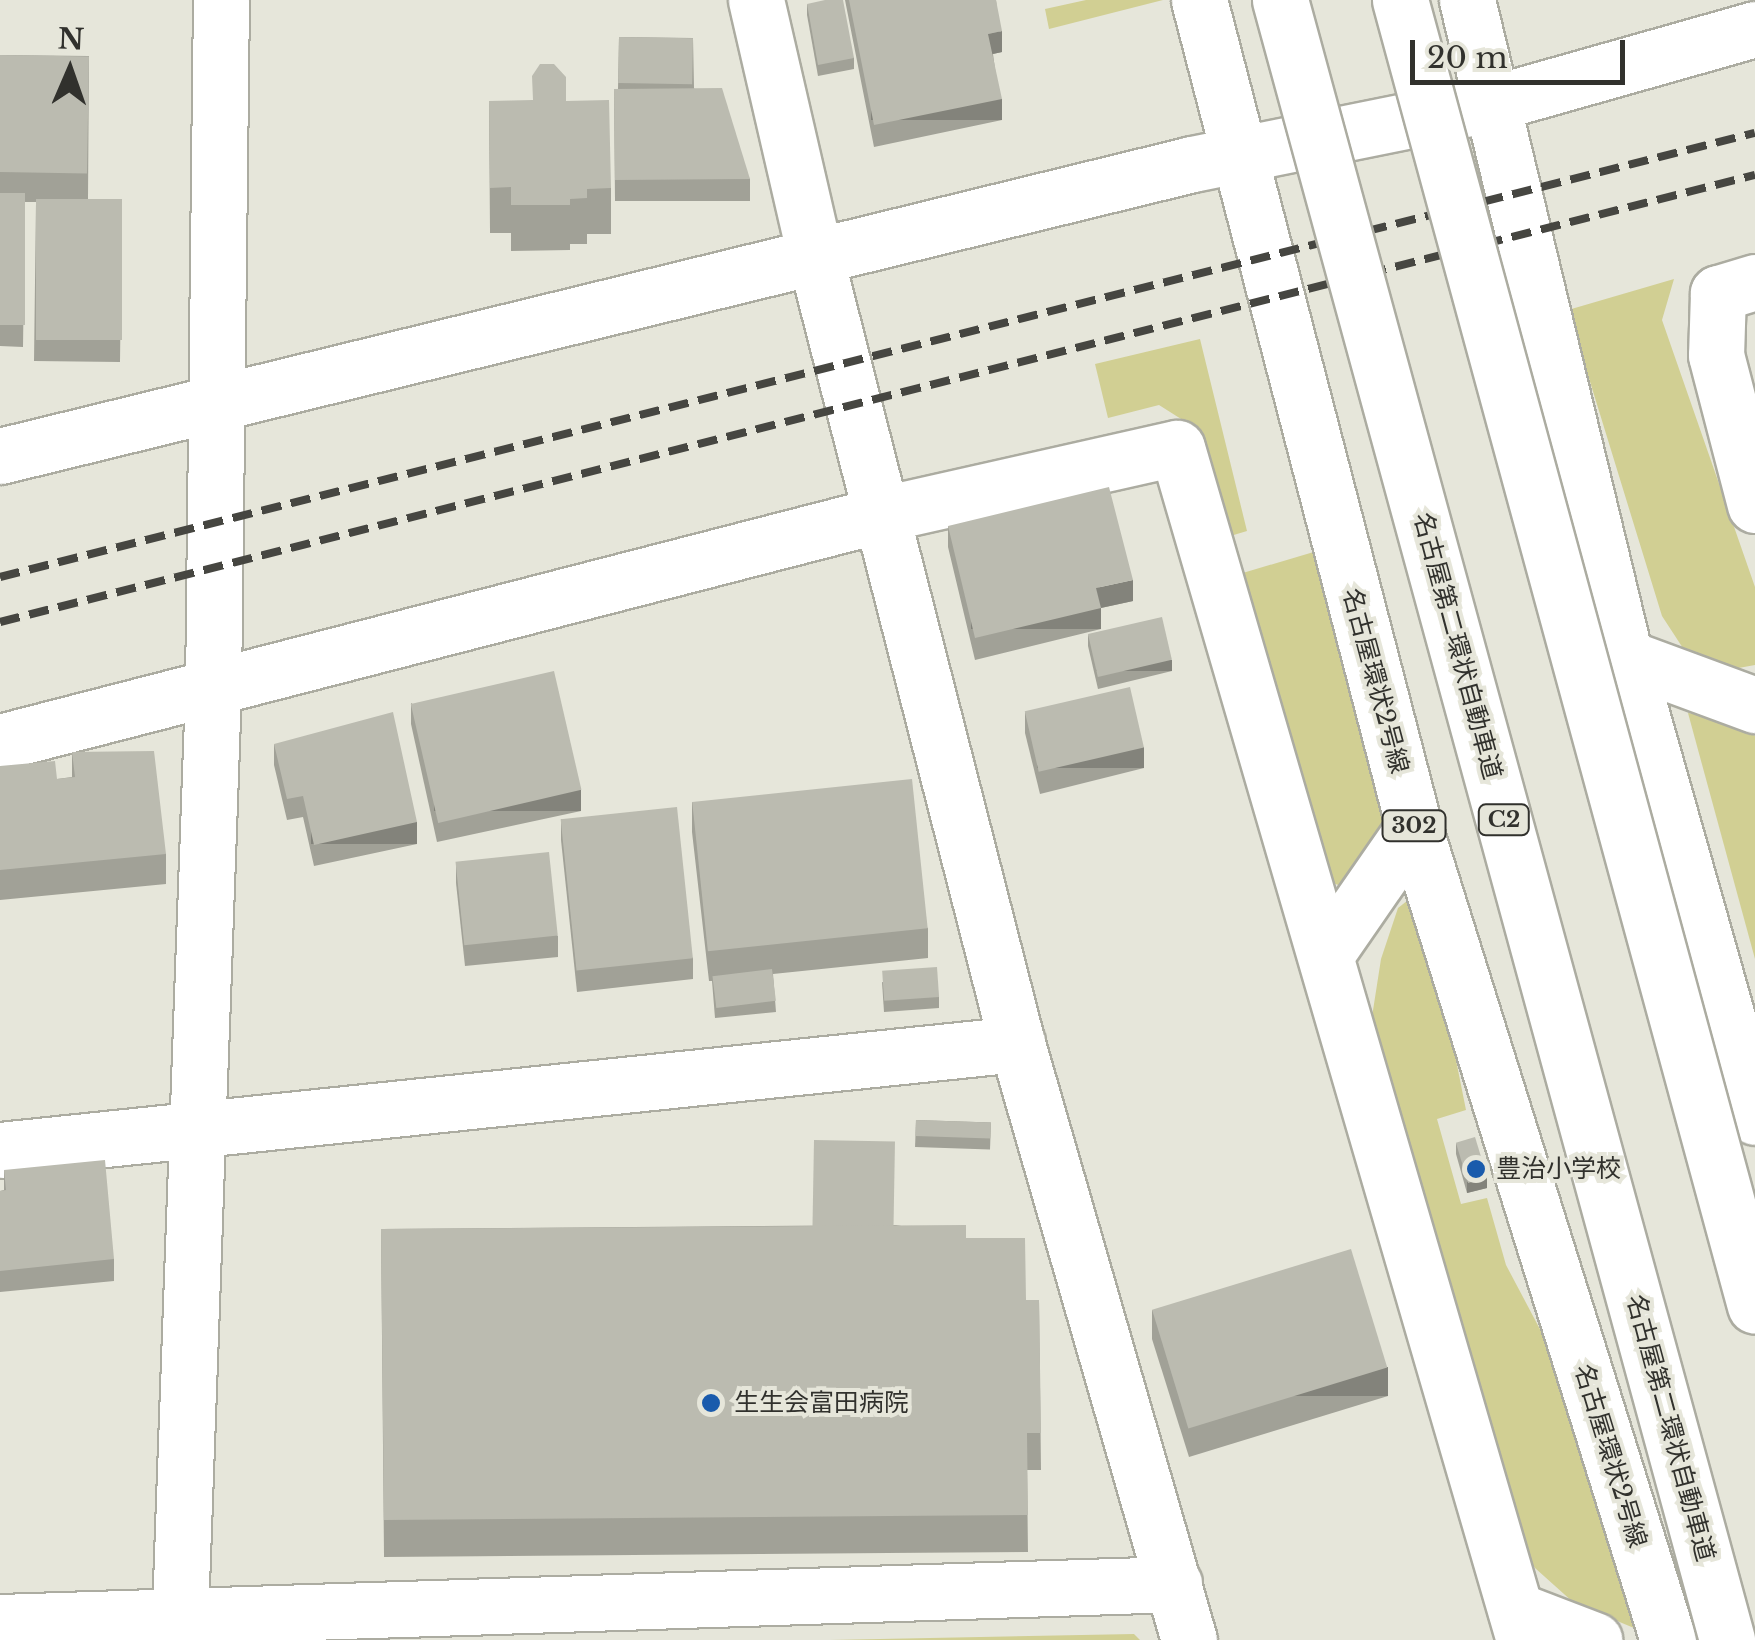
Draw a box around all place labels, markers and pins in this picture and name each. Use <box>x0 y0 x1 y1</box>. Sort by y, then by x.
place label: 豊治小学校 <box>1496 1154 1621 1184</box>
marker: 豊治小学校 <box>1465 1158 1487 1180</box>
place label: 生生会富田病院 <box>734 1388 909 1418</box>
marker: 生生会富田病院 <box>698 1390 724 1416</box>

